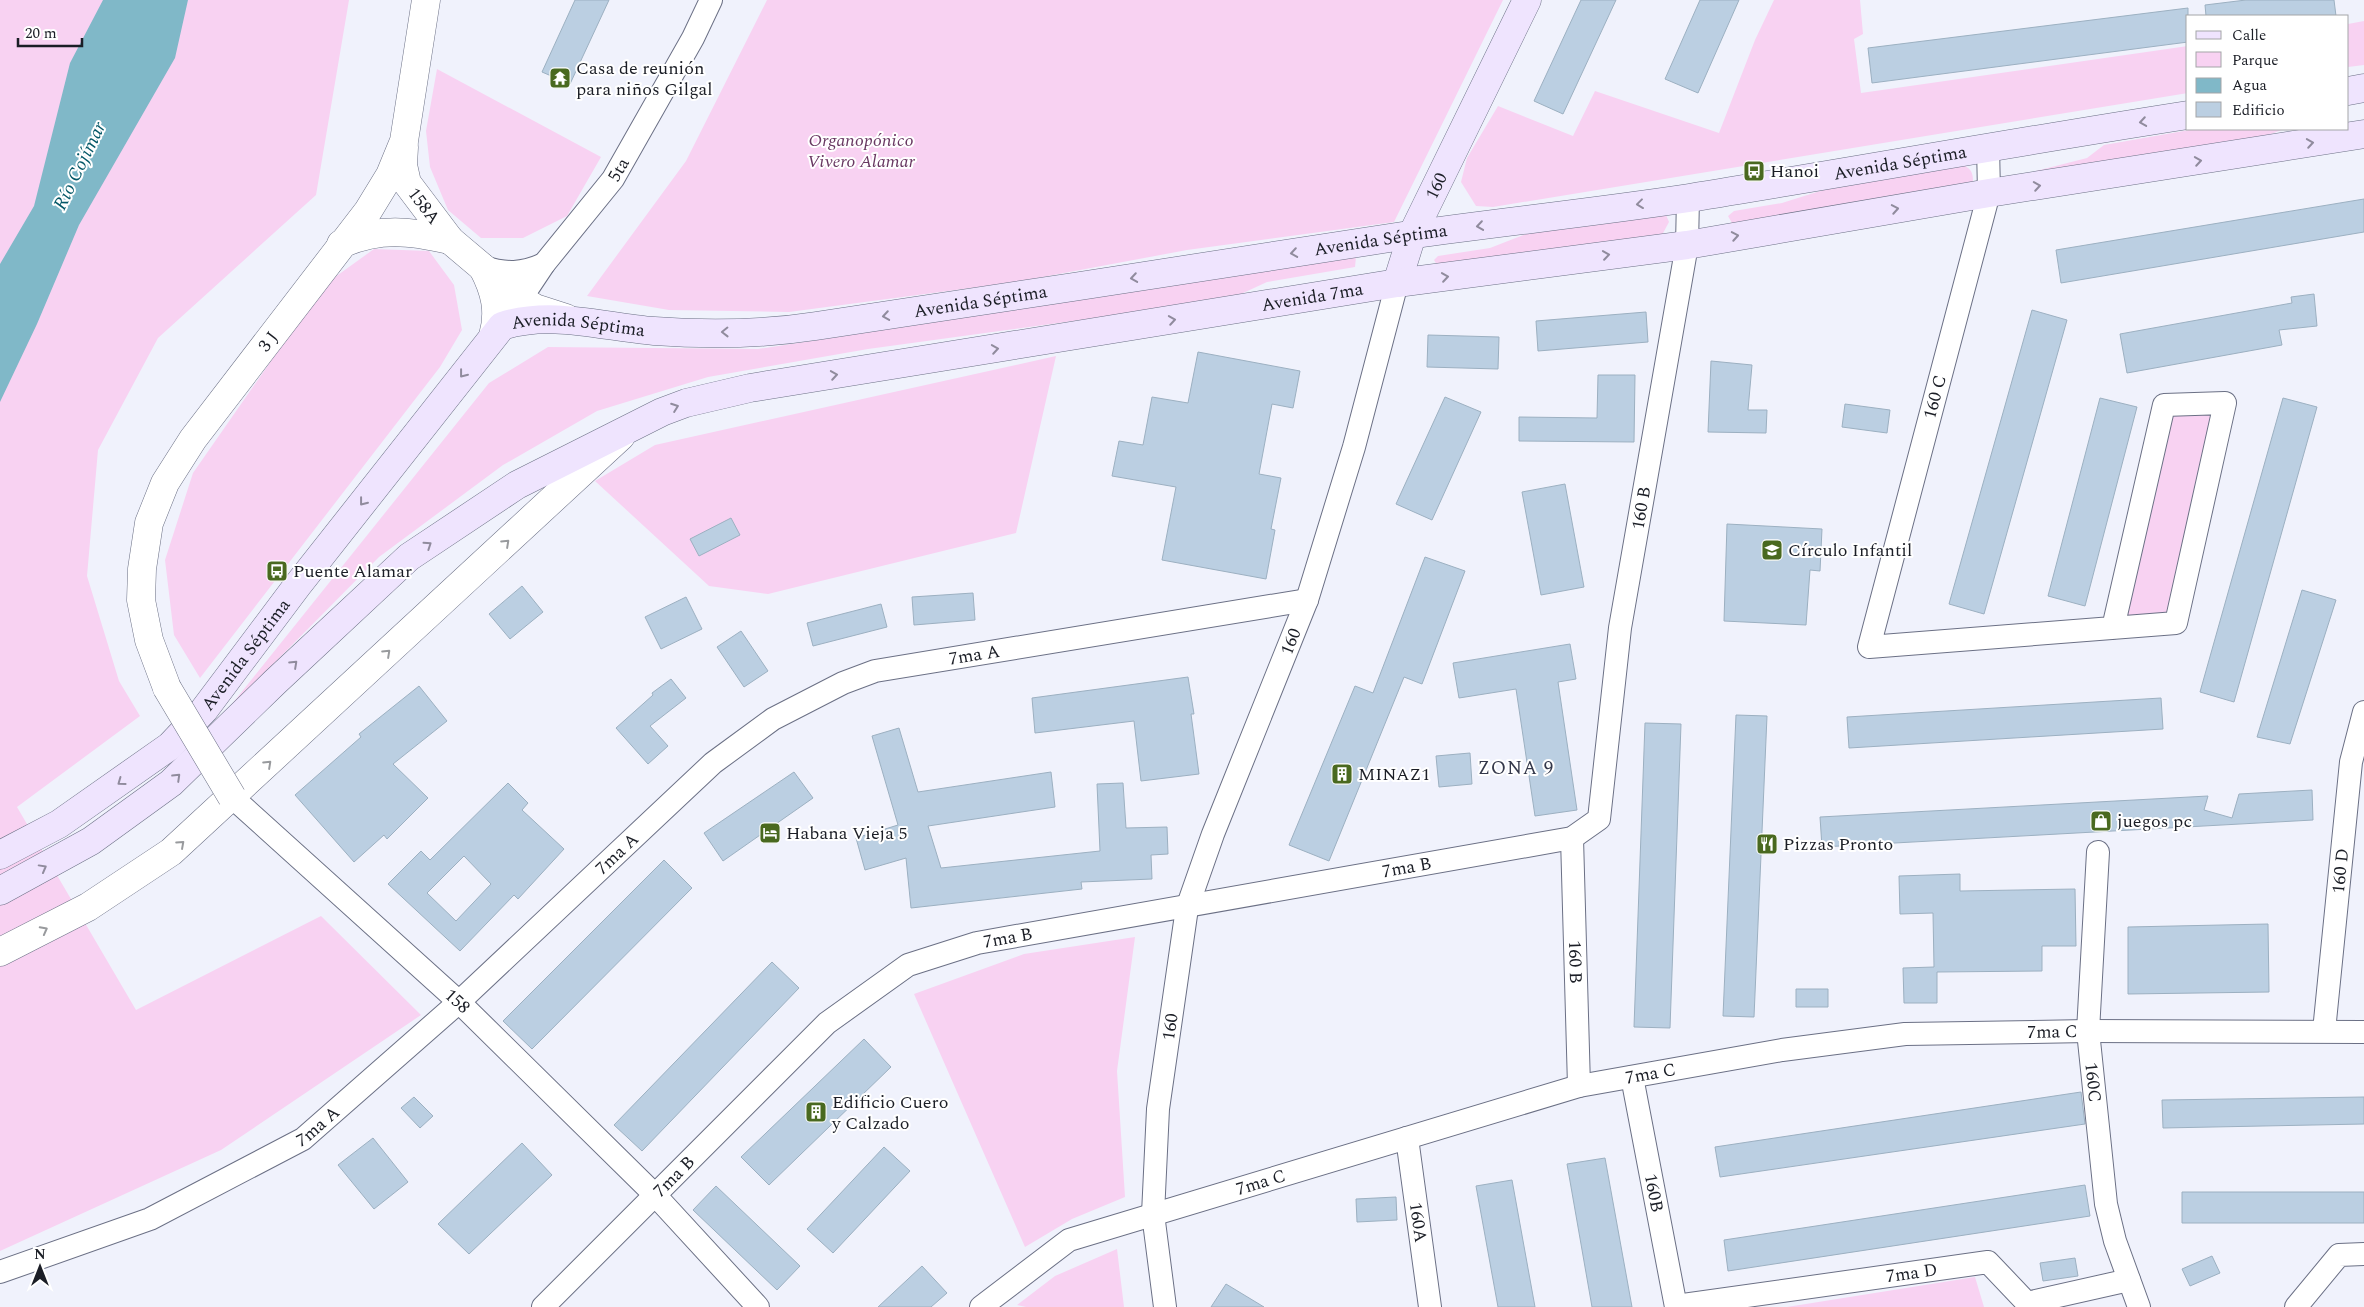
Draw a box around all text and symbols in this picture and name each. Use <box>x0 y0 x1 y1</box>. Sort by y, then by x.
scale bar <box>18 15 81 47</box>
legend <box>2186 15 2349 130</box>
text: 20 m <box>25 22 57 45</box>
text: Calle <box>2232 24 2266 47</box>
text: Parque <box>2232 49 2279 72</box>
place label: Casa de reunión para niños Gilgal <box>576 55 713 103</box>
temple icon: Casa de reunión para niños Gilgal <box>548 66 572 90</box>
text: Agua <box>2232 74 2268 97</box>
text: Edificio <box>2232 99 2285 122</box>
water label: Río Cojímar <box>46 116 114 215</box>
one-way arrow <box>2139 116 2147 127</box>
park label: Organopónico Vivero Alamar <box>807 127 916 175</box>
street label: Avenida Séptima <box>1832 138 1969 187</box>
one-way arrow <box>2305 138 2314 148</box>
street label: 5ta <box>601 152 636 187</box>
one-way arrow <box>2194 156 2202 166</box>
place label: Hanoi <box>1770 158 1819 185</box>
bus stop icon: Hanoi <box>1742 159 1766 183</box>
street label: 160 <box>1418 168 1454 204</box>
street label: 158A <box>401 181 447 230</box>
one-way arrow <box>2033 181 2042 191</box>
one-way arrow <box>1636 198 1644 209</box>
one-way arrow <box>1891 205 1900 215</box>
street label: Avenida Séptima <box>1312 216 1449 263</box>
one-way arrow <box>1476 220 1484 230</box>
one-way arrow <box>1731 232 1740 242</box>
one-way arrow <box>1290 247 1298 258</box>
one-way arrow <box>1602 251 1611 261</box>
one-way arrow <box>1129 272 1138 282</box>
one-way arrow <box>1442 272 1450 283</box>
street label: Avenida 7ma <box>1259 275 1365 318</box>
street label: Avenida Séptima <box>912 278 1049 325</box>
street label: Avenida Séptima <box>509 306 647 344</box>
one-way arrow <box>882 310 891 320</box>
one-way arrow <box>1169 315 1177 326</box>
street label: 3 J <box>251 325 285 358</box>
one-way arrow <box>721 327 728 337</box>
one-way arrow <box>990 344 999 354</box>
one-way arrow <box>460 368 468 377</box>
one-way arrow <box>830 370 839 380</box>
street label: 160 C <box>1916 372 1954 422</box>
one-way arrow <box>670 403 679 413</box>
street label: 160 B <box>1624 484 1658 532</box>
one-way arrow <box>360 496 368 505</box>
place label: Círculo Infantil <box>1788 537 1912 564</box>
school or university icon: Círculo Infantil <box>1760 538 1784 562</box>
one-way arrow <box>501 540 510 549</box>
one-way arrow <box>423 541 432 551</box>
place label: Puente Alamar <box>293 558 412 585</box>
bus stop icon: Puente Alamar <box>265 559 289 583</box>
street label: Avenida Séptima <box>194 593 297 717</box>
street label: 160 <box>1273 624 1308 659</box>
street label: 7ma A <box>947 637 1002 672</box>
one-way arrow <box>382 650 391 659</box>
one-way arrow <box>289 661 298 670</box>
district label: ZONA 9 <box>1478 754 1554 783</box>
one-way arrow <box>263 761 272 770</box>
place label: MINAZ1 <box>1358 761 1430 788</box>
building icon: MINAZ1 <box>1330 762 1354 786</box>
one-way arrow <box>172 774 181 783</box>
one-way arrow <box>117 776 126 785</box>
place label: juegos pc <box>2117 808 2192 835</box>
shop icon: juegos pc <box>2089 809 2113 833</box>
place label: Habana Vieja 5 <box>786 820 908 847</box>
hotel icon: Habana Vieja 5 <box>758 821 782 845</box>
street label: 7ma A <box>589 826 645 881</box>
place label: Pizzas Pronto <box>1783 831 1893 858</box>
restaurant icon: Pizzas Pronto <box>1755 832 1779 856</box>
one-way arrow <box>175 840 184 849</box>
street label: 160 D <box>2324 847 2356 895</box>
street label: 7ma B <box>1380 850 1433 885</box>
one-way arrow <box>37 864 46 874</box>
street label: 7ma B <box>981 920 1035 955</box>
one-way arrow <box>39 927 48 937</box>
street label: 160 B <box>1561 940 1590 984</box>
street label: 158 <box>439 982 477 1020</box>
street label: 160 <box>1155 1011 1185 1042</box>
street label: 7ma C <box>2027 1018 2078 1045</box>
street label: 7ma C <box>1623 1056 1678 1091</box>
street label: 160C <box>2078 1061 2109 1104</box>
place label: Edificio Cuero y Calzado <box>831 1089 948 1137</box>
street label: 7ma A <box>291 1099 346 1154</box>
building icon: Edificio Cuero y Calzado <box>804 1100 828 1124</box>
street label: 7ma B <box>647 1149 701 1203</box>
street label: 7ma C <box>1233 1162 1289 1202</box>
street label: 160B <box>1637 1171 1671 1215</box>
street label: 160A <box>1402 1200 1435 1244</box>
north arrow <box>15 1242 65 1292</box>
text: N <box>34 1244 46 1265</box>
street label: 7ma D <box>1884 1256 1939 1290</box>

